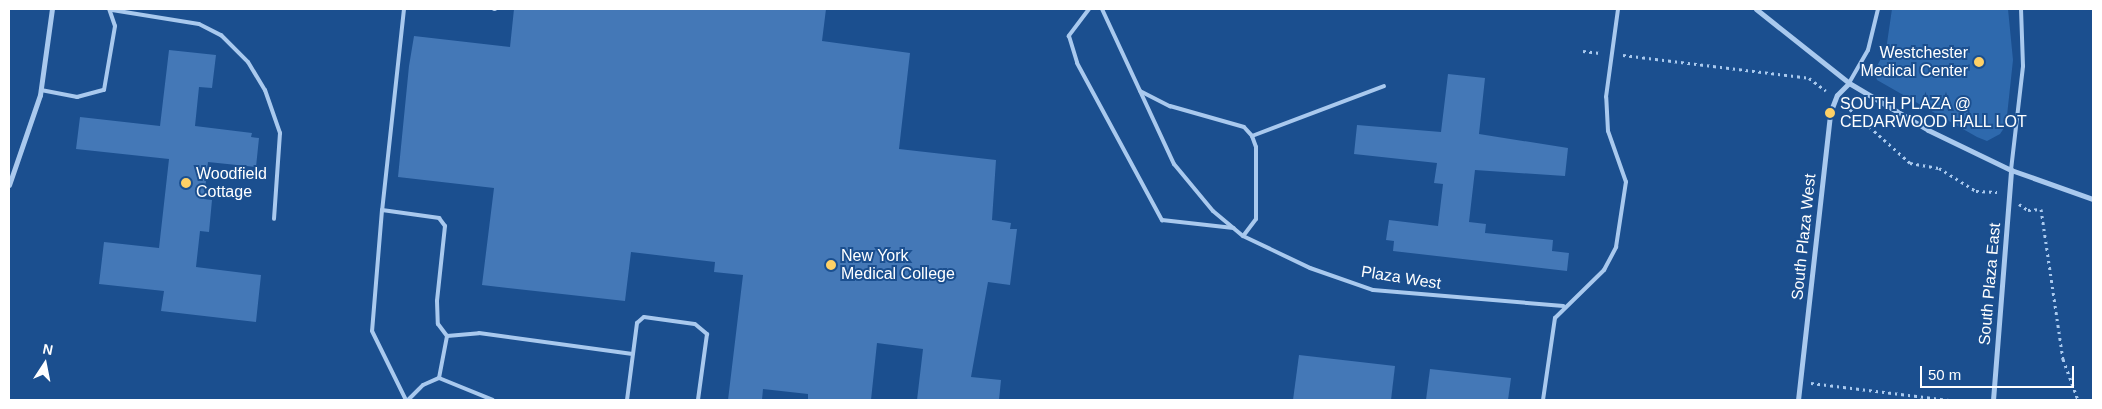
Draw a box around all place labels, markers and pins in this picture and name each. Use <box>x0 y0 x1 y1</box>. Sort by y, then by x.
place label: Westchester Medical Center <box>1860 43 1968 81</box>
marker: Westchester Medical Center <box>1972 55 1986 69</box>
place label: SOUTH PLAZA @ CEDARWOOD HALL LOT <box>1840 94 2027 132</box>
marker: SOUTH PLAZA @ CEDARWOOD HALL LOT <box>1824 107 1836 119</box>
place label: Woodfield Cottage <box>196 164 267 202</box>
marker: Woodfield Cottage <box>180 177 192 189</box>
place label: New York Medical College <box>841 246 955 284</box>
marker: New York Medical College <box>825 259 837 271</box>

